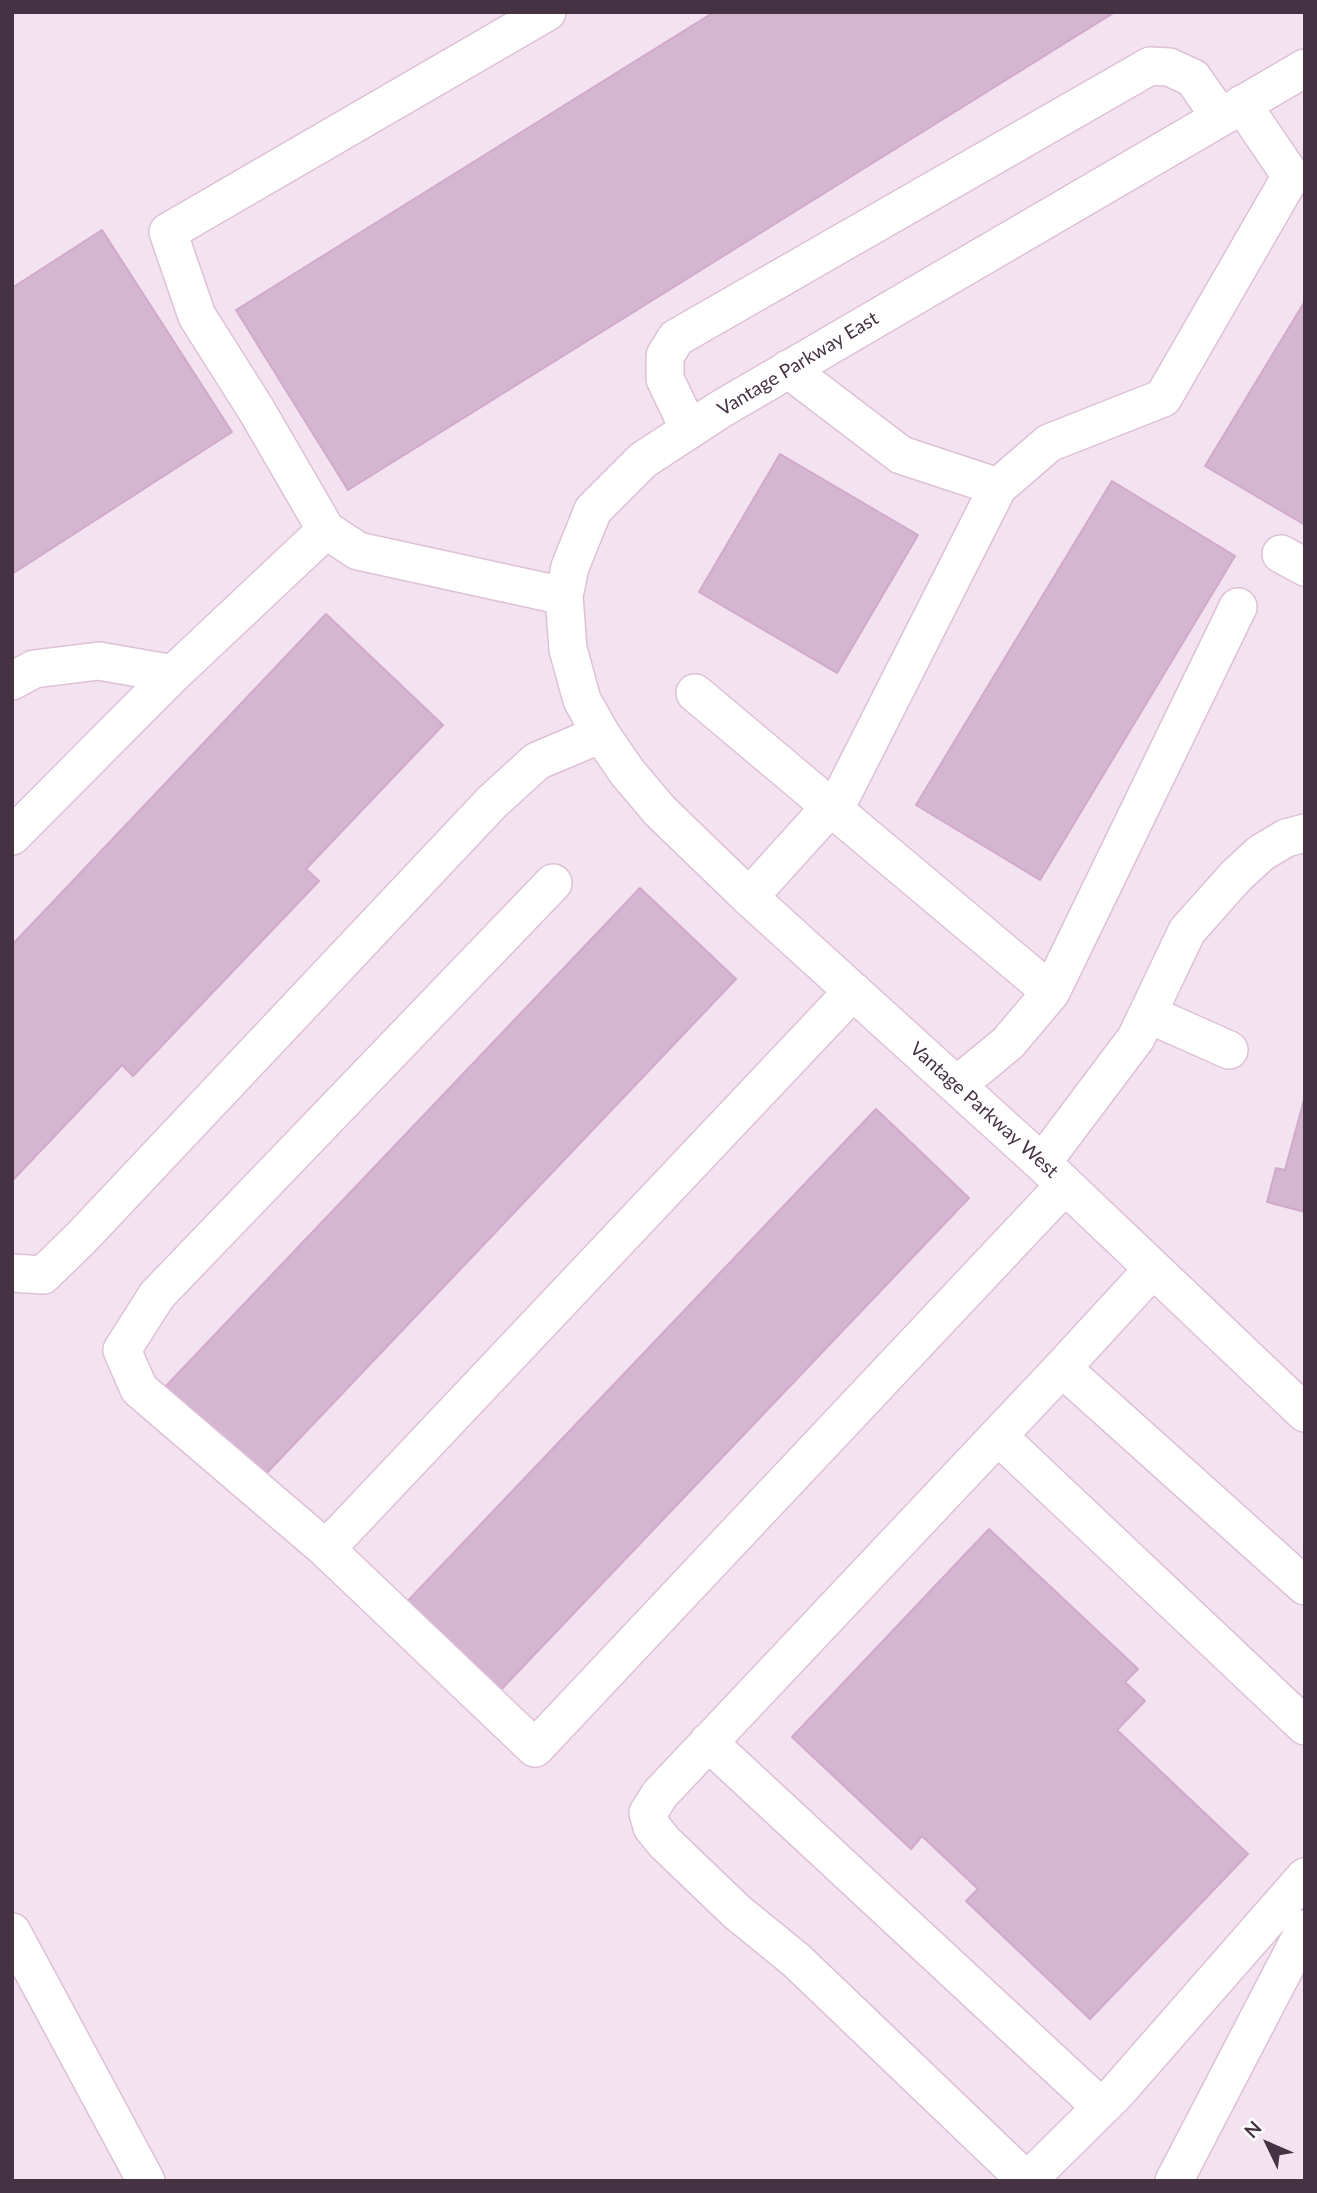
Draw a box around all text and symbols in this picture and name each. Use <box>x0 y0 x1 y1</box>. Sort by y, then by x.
street label: Vantage Parkway East <box>714 307 882 421</box>
street label: Vantage Parkway West <box>905 1037 1063 1183</box>
north arrow <box>1233 2109 1303 2179</box>
text: N <box>1239 2116 1266 2142</box>

